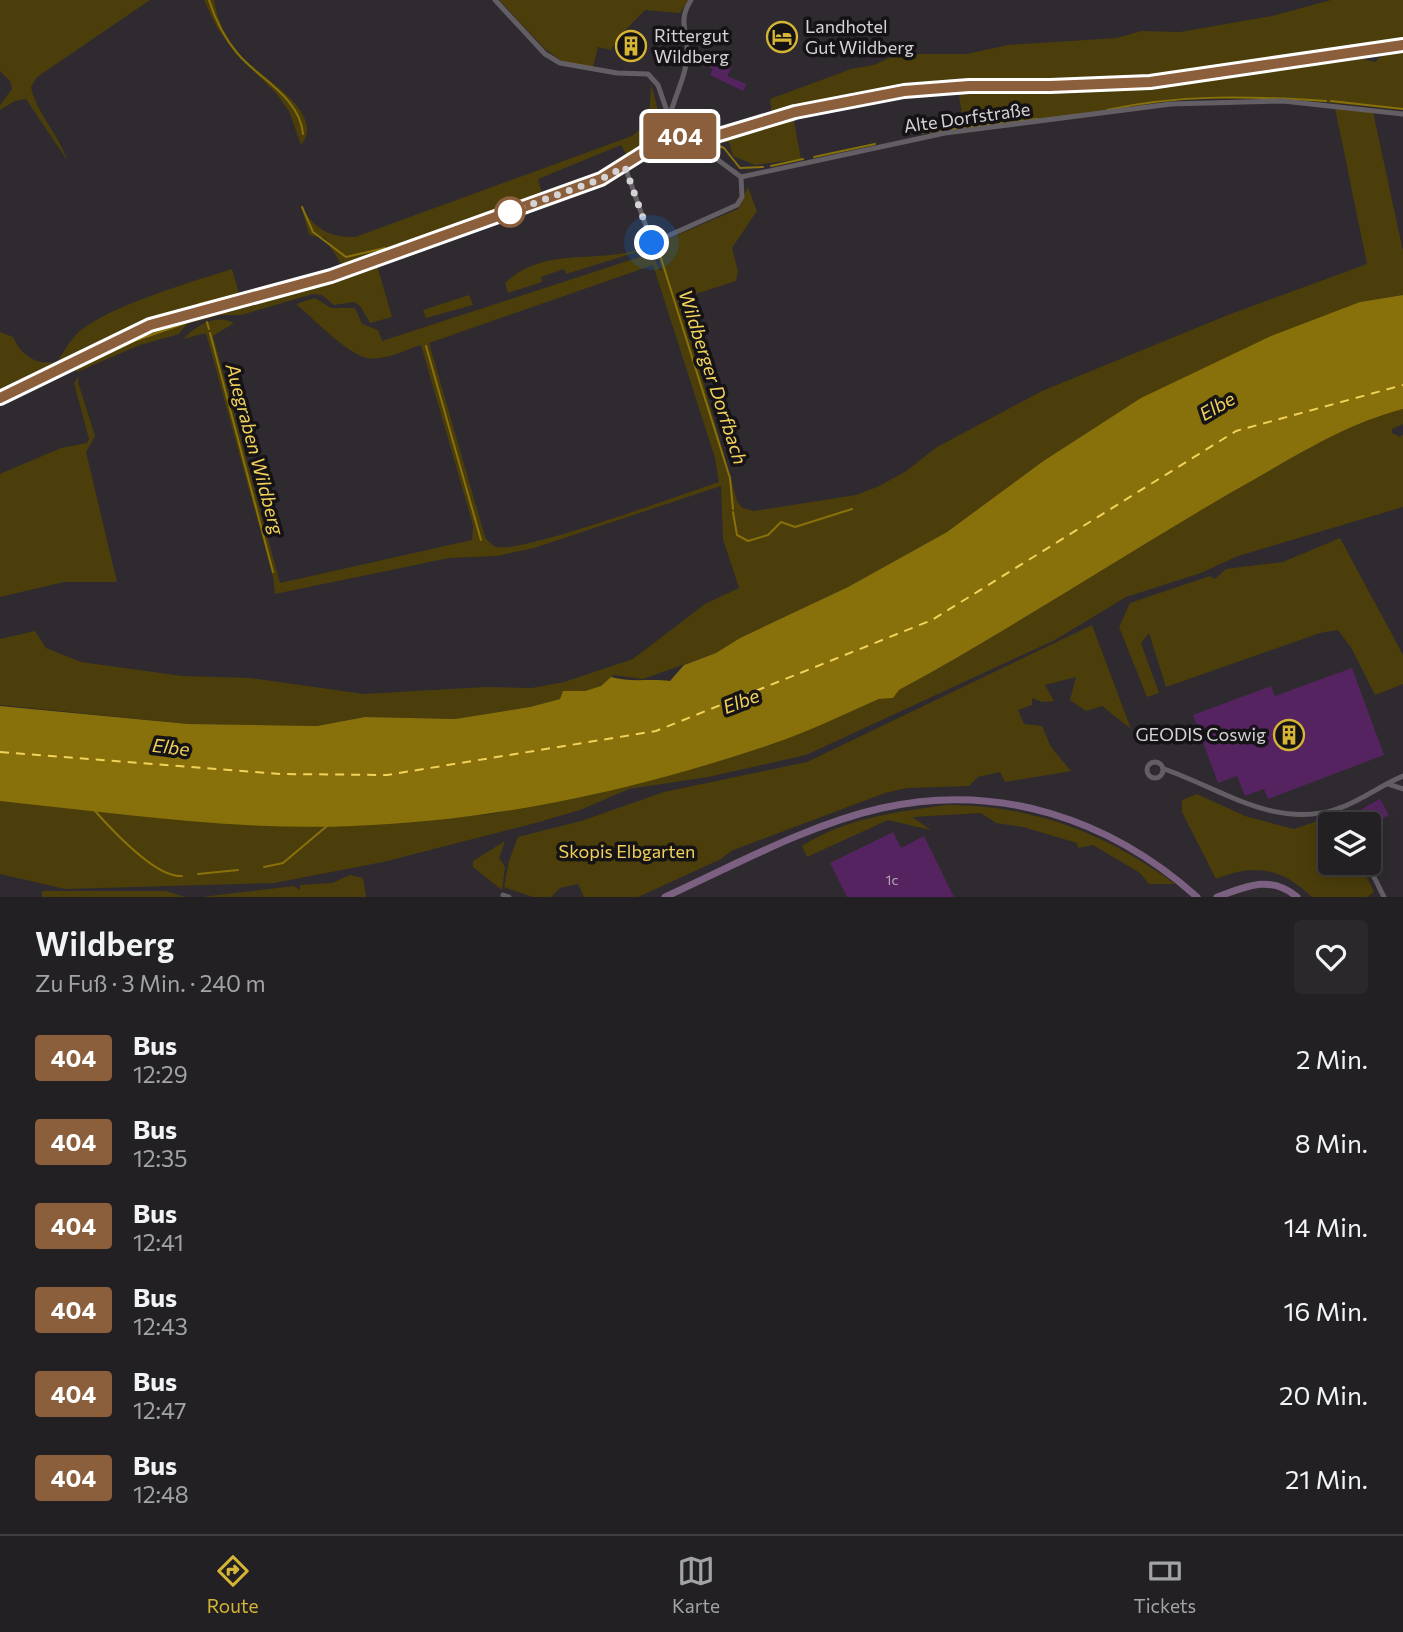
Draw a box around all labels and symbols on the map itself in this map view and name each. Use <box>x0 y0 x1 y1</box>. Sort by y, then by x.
place label: Landhotel Gut Wildberg <box>805 15 914 58</box>
hotel icon: Landhotel Gut Wildberg <box>765 20 799 54</box>
place label: Rittergut Wildberg <box>654 24 729 67</box>
building icon: Rittergut Wildberg <box>614 29 648 63</box>
street label: Alte Dorfstraße <box>902 97 1032 137</box>
line badge: 404 <box>640 113 720 159</box>
unlabelled marker <box>495 197 525 227</box>
your location <box>634 225 669 260</box>
water label: Wildberger Dorfbach <box>674 287 753 467</box>
water label: Auegraben Wildberg <box>221 360 290 538</box>
water label: Elbe <box>1195 386 1239 425</box>
water label: Elbe <box>719 683 762 718</box>
building icon: GEODIS Coswig <box>1272 718 1306 752</box>
place label: GEODIS Coswig <box>1135 723 1266 745</box>
water label: Elbe <box>151 733 191 760</box>
park label: Skopis Elbgarten <box>559 840 695 862</box>
house number: 1c <box>886 871 899 888</box>

